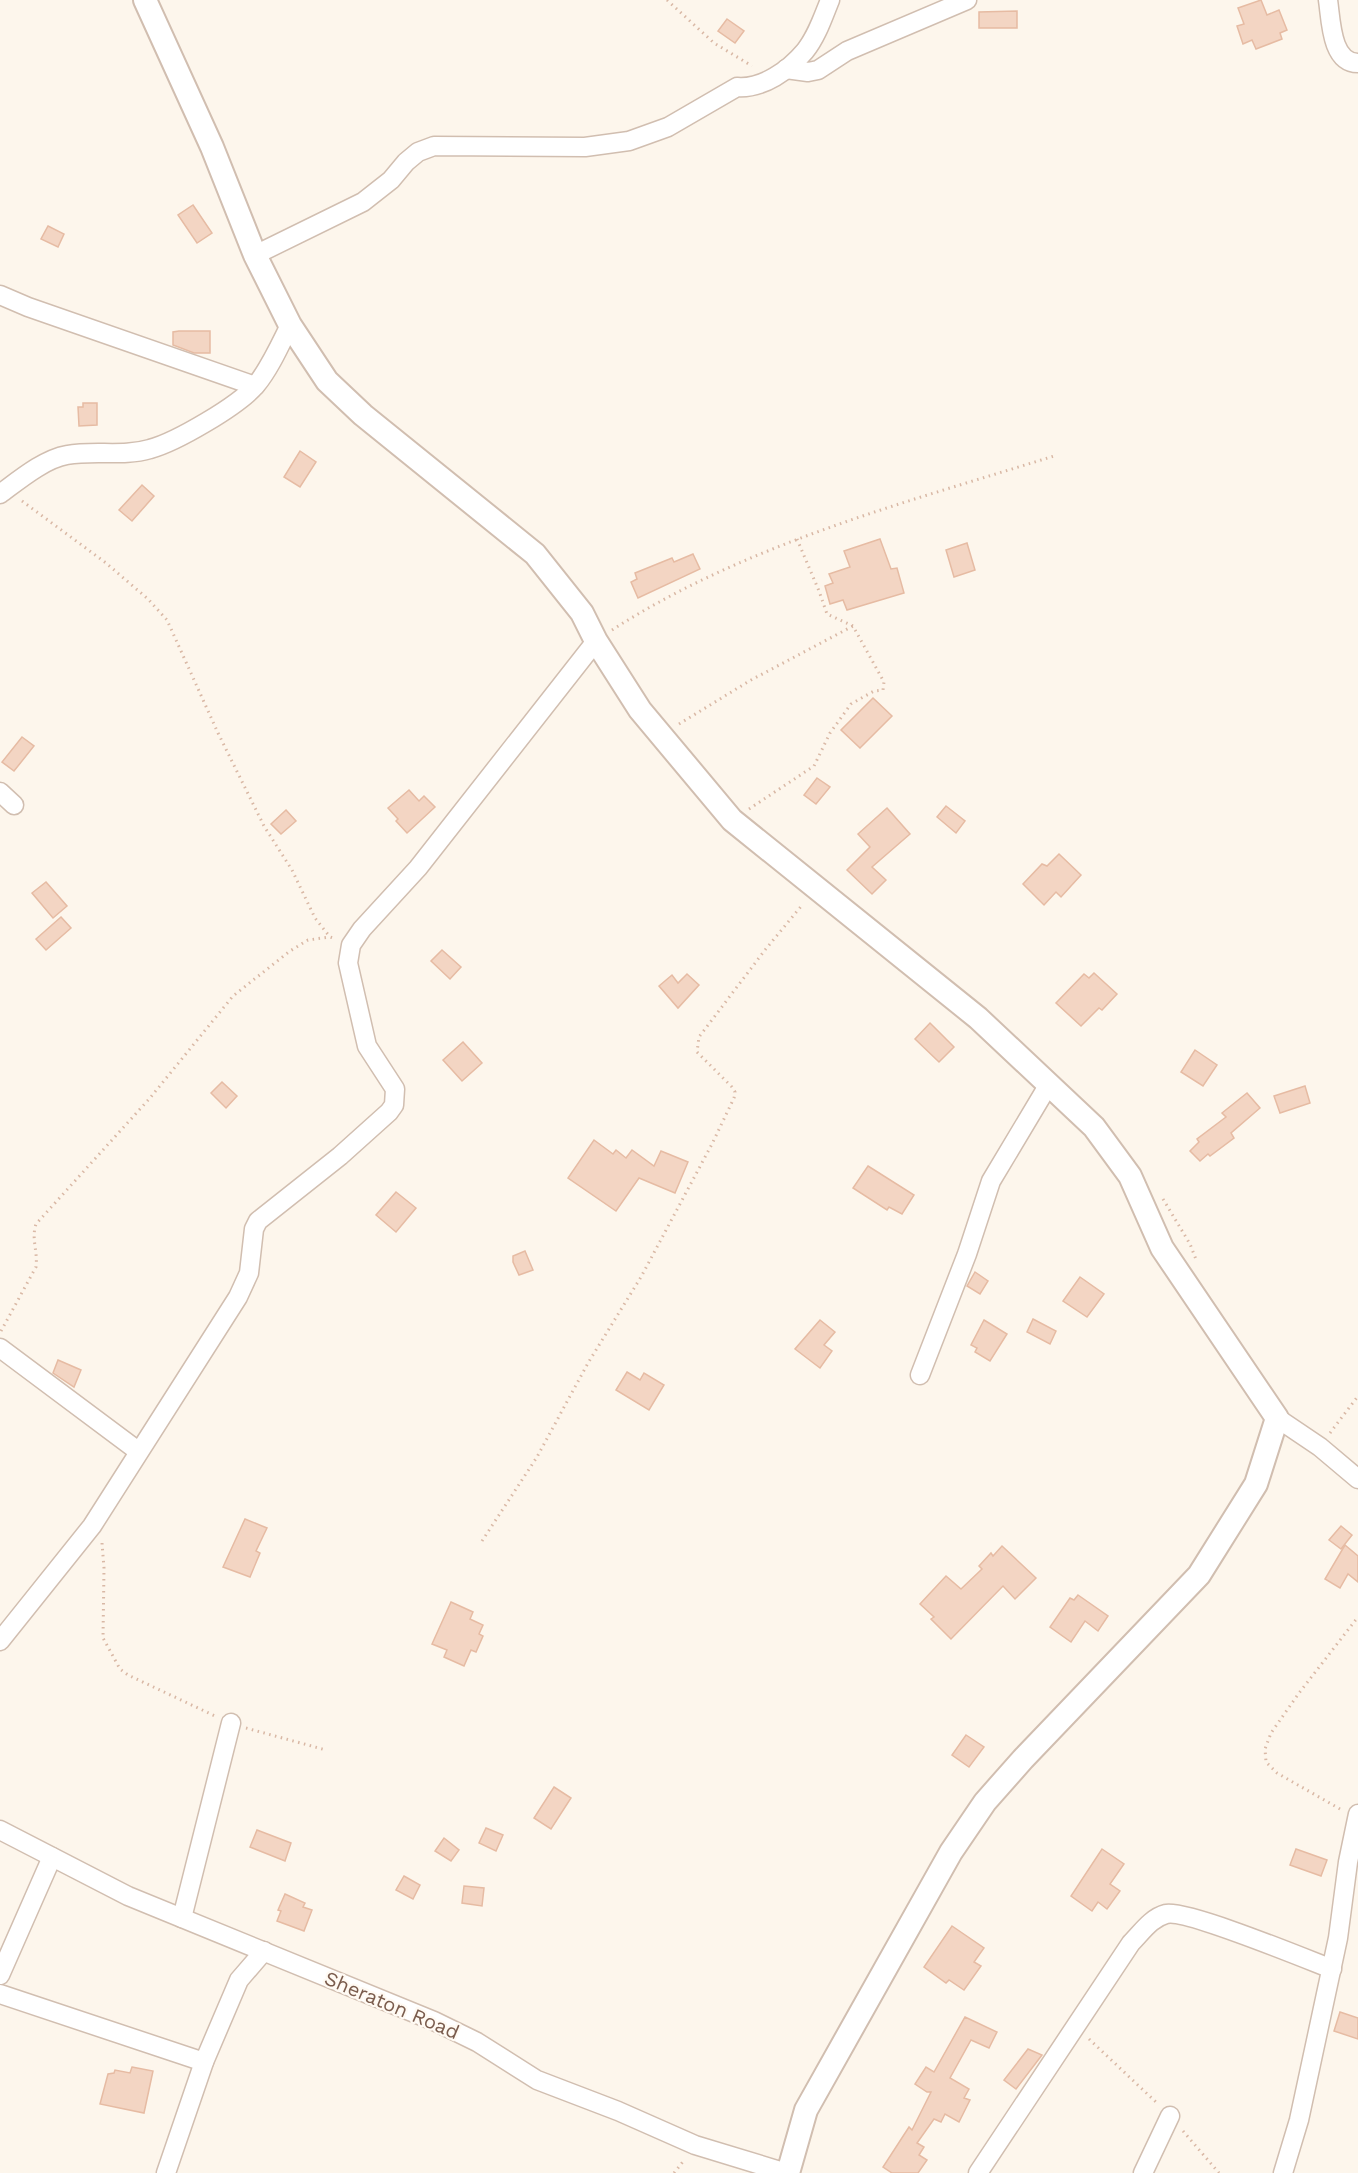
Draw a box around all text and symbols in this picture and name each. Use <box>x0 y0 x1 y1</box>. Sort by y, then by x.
street label: Sheraton Road <box>321 1966 463 2044</box>

